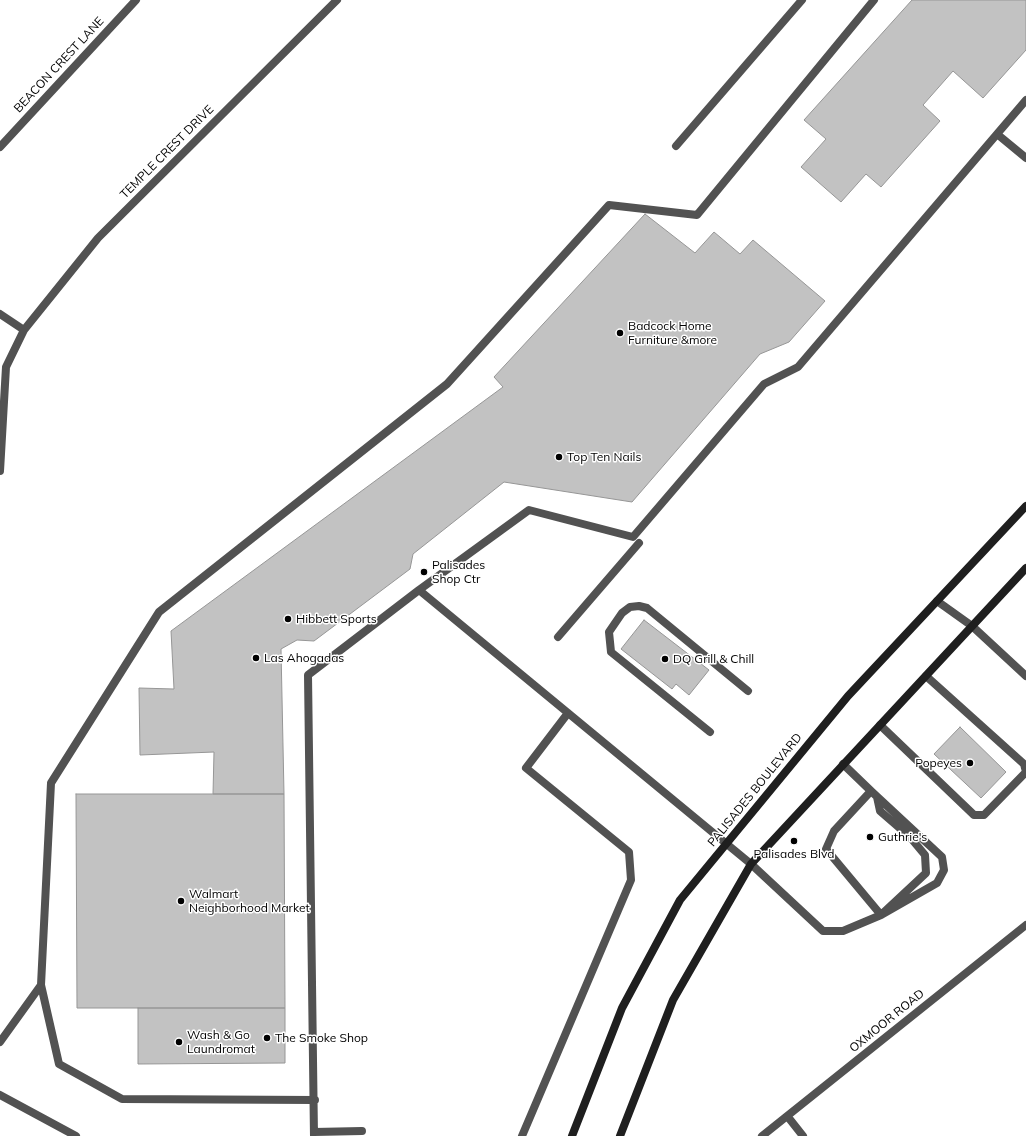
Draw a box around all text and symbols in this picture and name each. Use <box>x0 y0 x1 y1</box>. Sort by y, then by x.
street label: BEACON CREST LANE <box>11 14 107 116</box>
street label: TEMPLE CREST DRIVE <box>117 102 217 202</box>
place label: Badcock Home Furniture &more <box>628 319 717 347</box>
marker: Badcock Home Furniture &more <box>615 328 625 338</box>
place label: Top Ten Nails <box>567 450 641 464</box>
marker: Top Ten Nails <box>554 452 564 462</box>
place label: Palisades Shop Ctr <box>432 558 485 586</box>
marker: Palisades Shop Ctr <box>419 567 429 577</box>
place label: Hibbett Sports <box>296 612 377 626</box>
marker: Hibbett Sports <box>283 614 293 624</box>
place label: Las Ahogadas <box>264 651 344 665</box>
place label: DQ Grill & Chill <box>673 652 754 666</box>
marker: Las Ahogadas <box>251 653 261 663</box>
marker: DQ Grill & Chill <box>660 654 670 664</box>
street label: PALISADES BOULEVARD <box>705 730 805 850</box>
place label: Popeyes <box>915 756 962 770</box>
marker: Popeyes <box>965 758 975 768</box>
place label: Guthrie's <box>878 830 927 844</box>
marker: Guthrie's <box>865 832 875 842</box>
marker: Palisades Blvd <box>789 836 799 846</box>
place label: Palisades Blvd <box>754 847 834 861</box>
place label: Walmart Neighborhood Market <box>189 887 310 915</box>
marker: Walmart Neighborhood Market <box>176 896 186 906</box>
street label: OXMOOR ROAD <box>847 986 927 1056</box>
place label: Wash & Go Laundromat <box>187 1028 255 1056</box>
place label: The Smoke Shop <box>275 1031 368 1045</box>
marker: The Smoke Shop <box>262 1033 272 1043</box>
marker: Wash & Go Laundromat <box>174 1037 184 1047</box>

